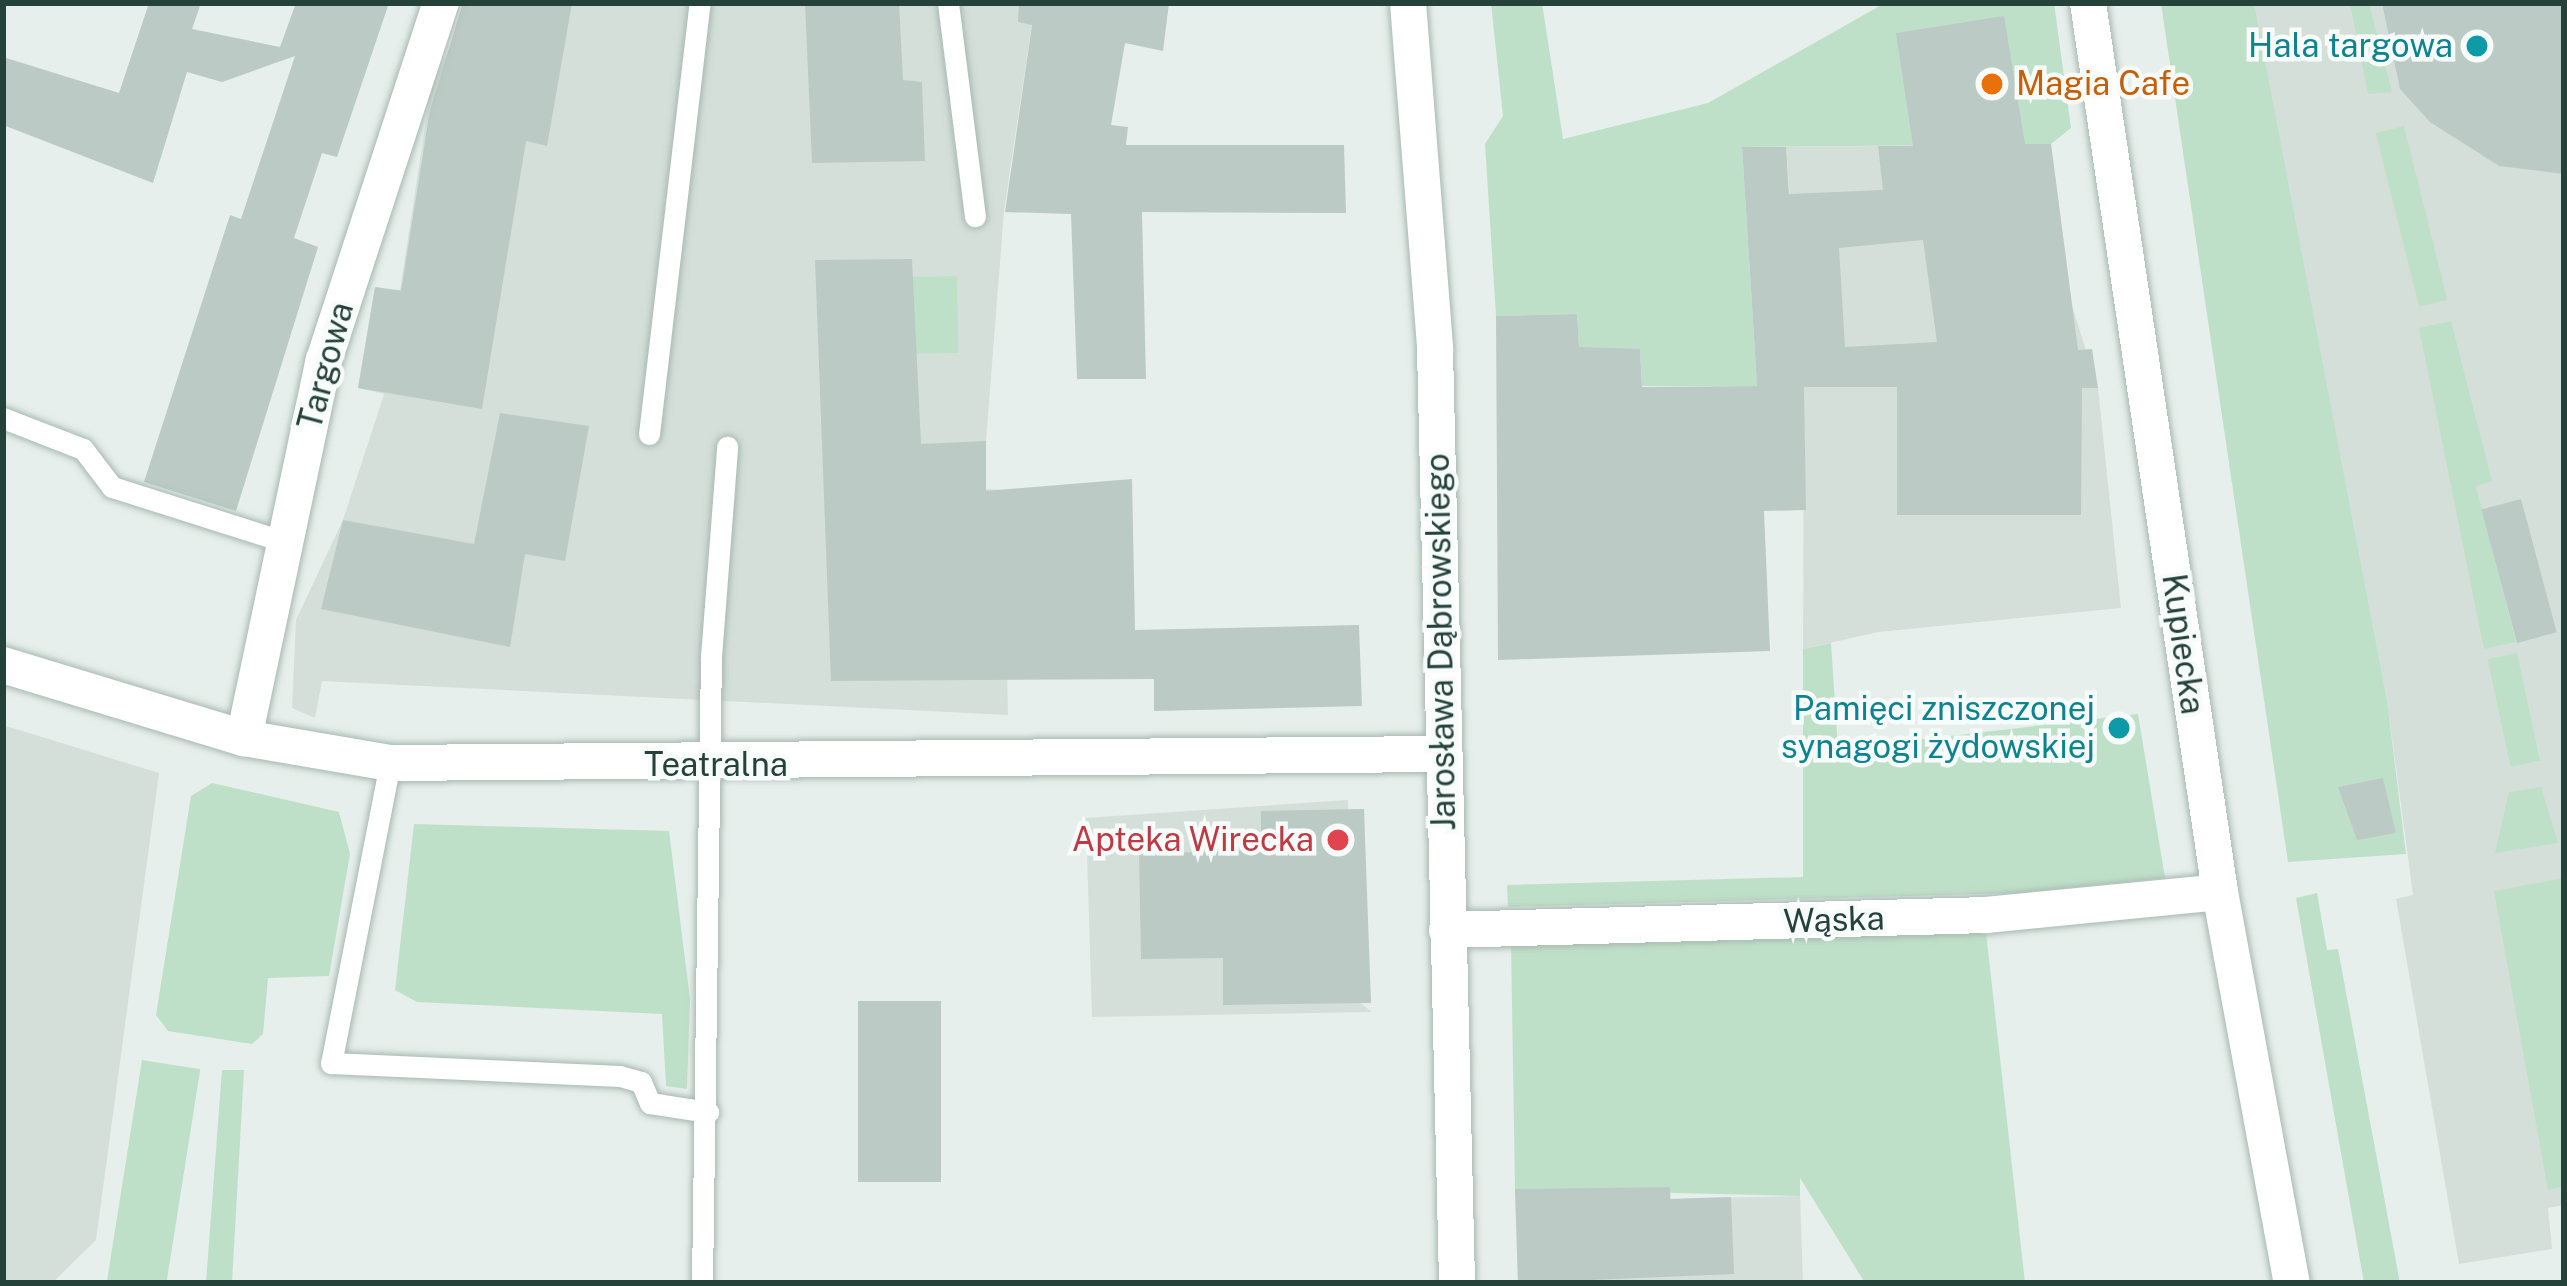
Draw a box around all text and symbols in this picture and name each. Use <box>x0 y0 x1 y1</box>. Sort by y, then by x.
place label: Hala targowa <box>2248 26 2453 66</box>
marker: Hala targowa <box>2464 33 2490 59</box>
place label: Magia Cafe <box>2016 64 2190 104</box>
marker: Magia Cafe <box>1979 71 2005 97</box>
street label: Targowa <box>290 298 362 434</box>
street label: Jarosława Dąbrowskiego <box>1418 453 1464 831</box>
street label: Kupiecka <box>2154 571 2212 717</box>
place label: Pamięci zniszczonej synagogi żydowskiej <box>1781 689 2095 767</box>
marker: Pamięci zniszczonej synagogi żydowskiej <box>2106 715 2132 741</box>
street label: Teatralna <box>644 745 788 785</box>
place label: Apteka Wirecka <box>1071 820 1314 860</box>
marker: Apteka Wirecka <box>1325 827 1351 853</box>
street label: Wąska <box>1783 898 1885 942</box>

